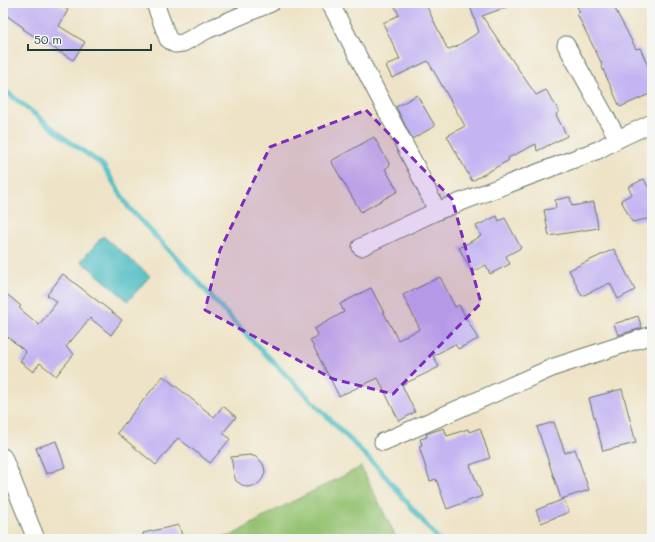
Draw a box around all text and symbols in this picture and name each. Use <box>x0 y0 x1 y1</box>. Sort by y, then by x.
scale bar <box>28 26 151 52</box>
text: 50 m <box>34 31 62 47</box>

